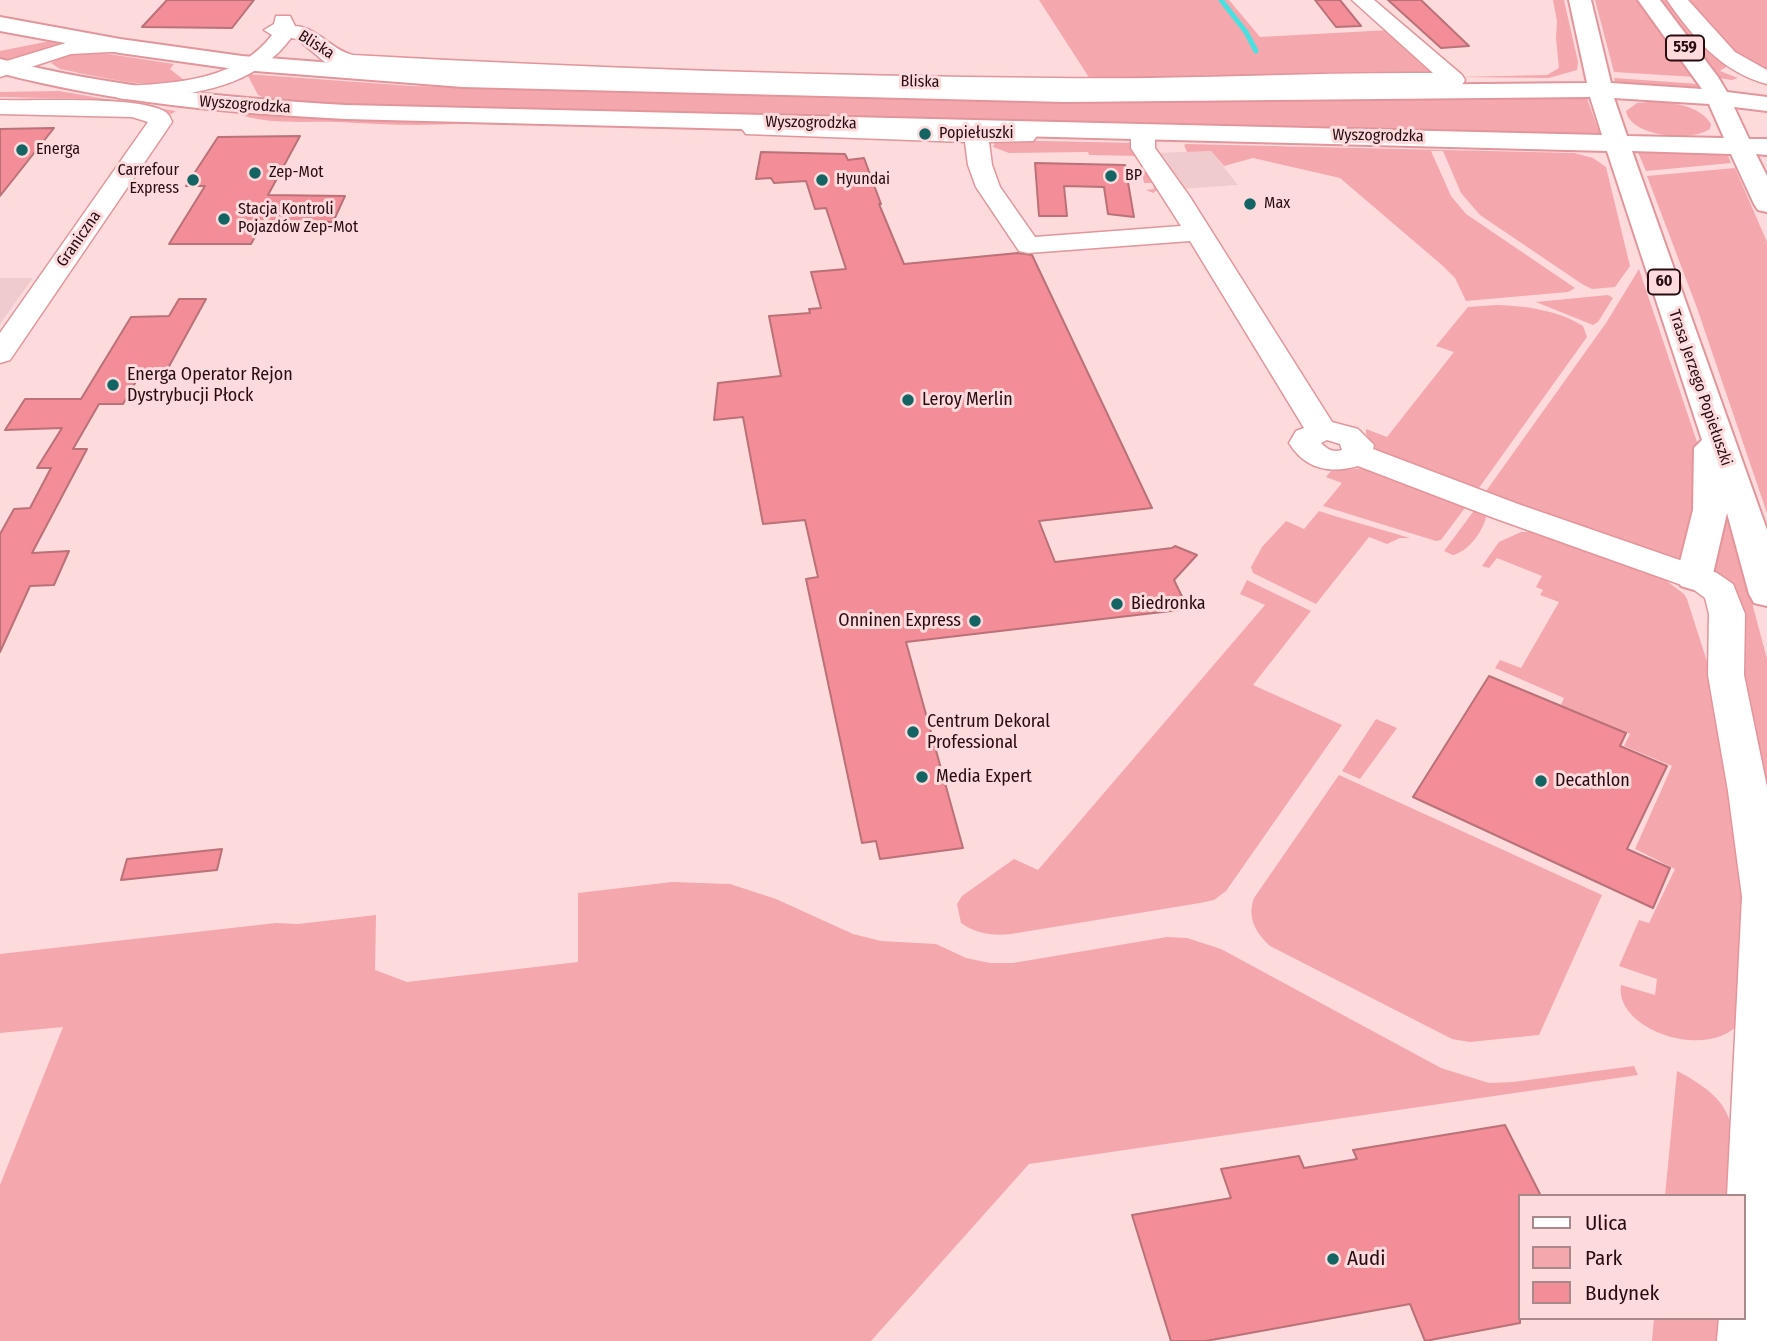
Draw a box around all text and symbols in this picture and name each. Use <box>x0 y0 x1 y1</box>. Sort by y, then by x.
street label: Bliska <box>294 27 338 63</box>
road number: 559 <box>1666 36 1704 60</box>
street label: Bliska <box>900 72 940 92</box>
street label: Wyszogrodzka <box>199 92 291 118</box>
street label: Wyszogrodzka <box>765 113 857 133</box>
place label: Popiełuszki <box>939 124 1013 144</box>
marker: Popiełuszki <box>917 126 933 142</box>
street label: Wyszogrodzka <box>1332 126 1424 146</box>
place label: Energa <box>36 140 80 160</box>
marker: Energa <box>14 142 30 158</box>
place label: Carrefour Express <box>117 161 179 199</box>
place label: Zep-Mot <box>269 163 324 183</box>
marker: Zep-Mot <box>247 165 263 181</box>
place label: BP <box>1125 166 1142 186</box>
marker: BP <box>1103 168 1119 184</box>
place label: Hyundai <box>836 170 890 190</box>
marker: Carrefour Express <box>185 172 201 188</box>
marker: Hyundai <box>814 172 830 188</box>
place label: Max <box>1264 194 1290 214</box>
marker: Max <box>1242 196 1258 212</box>
place label: Stacja Kontroli Pojazdów Zep-Mot <box>238 200 358 238</box>
street label: Graniczna <box>53 207 105 271</box>
marker: Stacja Kontroli Pojazdów Zep-Mot <box>216 211 232 227</box>
road number: 60 <box>1648 270 1680 294</box>
street label: Trasa Jerzego Popiełuszki <box>1664 307 1736 469</box>
place label: Energa Operator Rejon Dystrybucji Płock <box>127 364 293 406</box>
marker: Energa Operator Rejon Dystrybucji Płock <box>105 377 121 393</box>
place label: Leroy Merlin <box>922 389 1013 411</box>
marker: Leroy Merlin <box>900 392 916 408</box>
place label: Biedronka <box>1131 593 1206 615</box>
marker: Biedronka <box>1109 596 1125 612</box>
place label: Onninen Express <box>838 610 961 632</box>
marker: Onninen Express <box>967 613 983 629</box>
place label: Centrum Dekoral Professional <box>927 711 1050 754</box>
marker: Centrum Dekoral Professional <box>905 724 921 740</box>
place label: Media Expert <box>936 766 1032 788</box>
marker: Media Expert <box>914 769 930 785</box>
place label: Decathlon <box>1555 770 1630 792</box>
marker: Decathlon <box>1533 773 1549 789</box>
legend <box>1518 1194 1746 1320</box>
text: Ulica <box>1585 1210 1627 1236</box>
text: Park <box>1585 1245 1622 1271</box>
place label: Audi <box>1347 1246 1386 1272</box>
marker: Audi <box>1325 1251 1341 1267</box>
text: Budynek <box>1585 1280 1659 1306</box>

